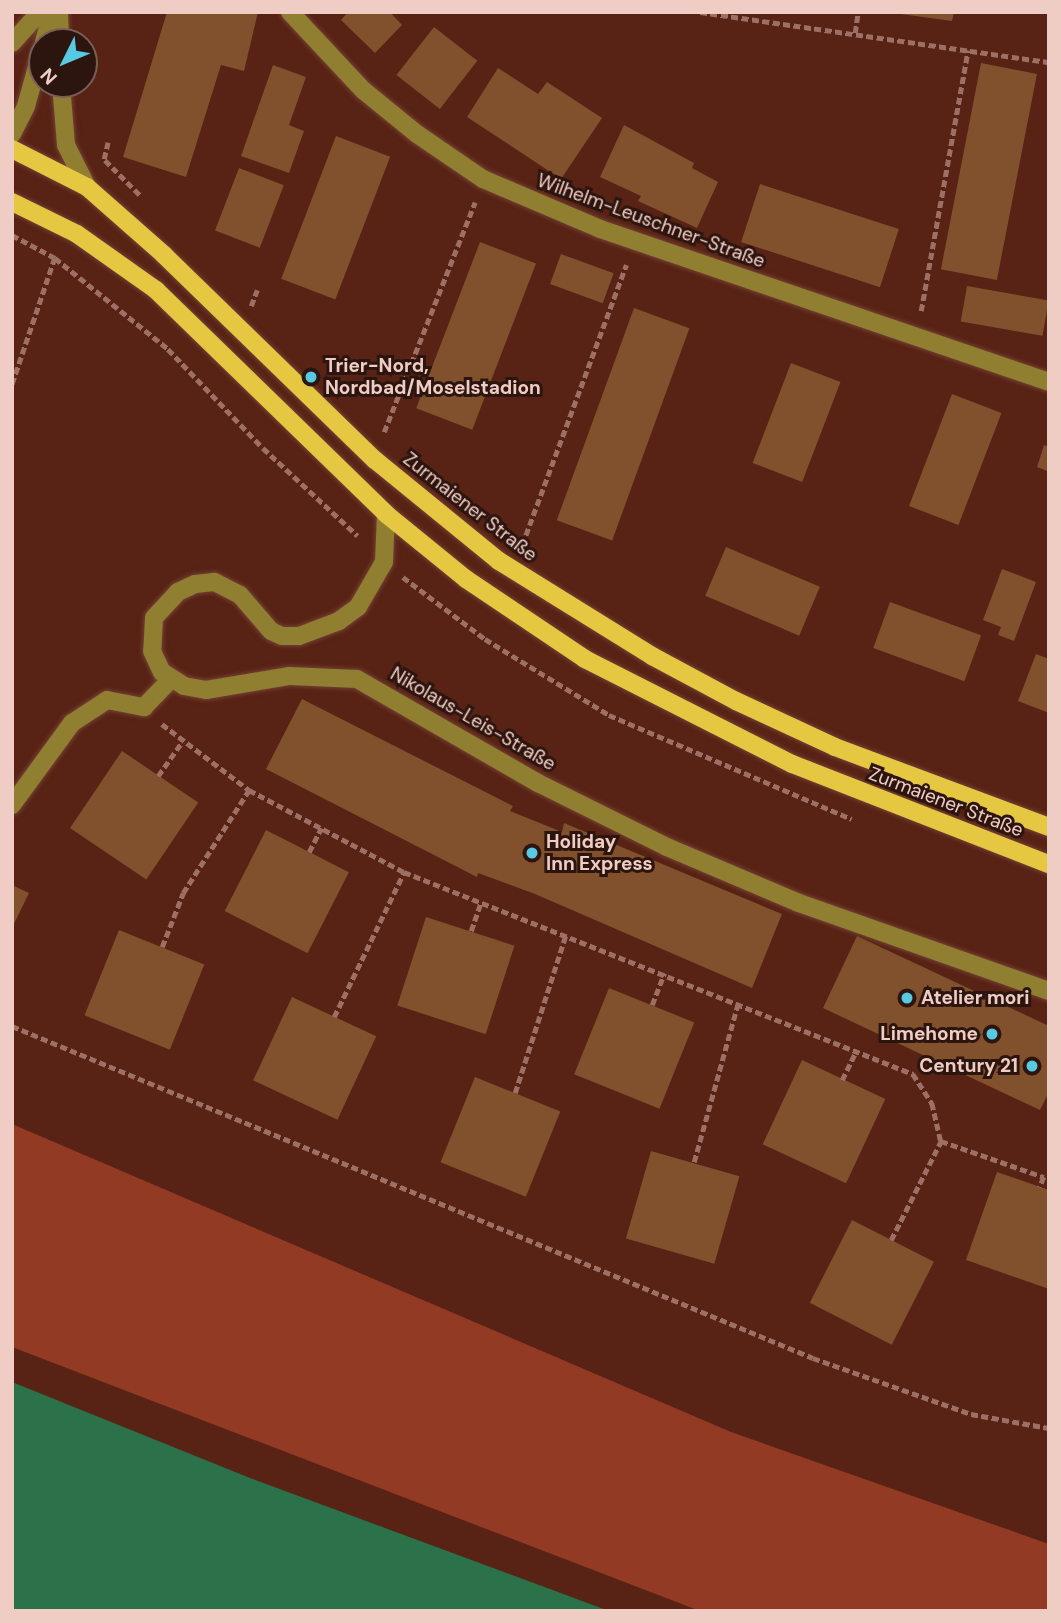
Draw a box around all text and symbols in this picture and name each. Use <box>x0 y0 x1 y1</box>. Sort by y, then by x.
north arrow <box>28 28 98 98</box>
text: N <box>35 63 63 90</box>
street label: Wilhelm-Leuschner-Straße <box>534 169 768 273</box>
place label: Trier-Nord, Nordbad/Moselstadion <box>325 355 541 399</box>
marker: Trier-Nord, Nordbad/Moselstadion <box>303 369 319 385</box>
street label: Zurmaiener Straße <box>399 448 541 566</box>
street label: Nikolaus-Leis-Straße <box>386 662 560 776</box>
street label: Zurmaiener Straße <box>866 762 1026 842</box>
place label: Holiday Inn Express <box>546 831 653 875</box>
marker: Holiday Inn Express <box>524 845 540 861</box>
place label: Atelier mori <box>921 987 1029 1009</box>
marker: Atelier mori <box>899 990 915 1006</box>
place label: Limehome <box>880 1023 978 1045</box>
marker: Limehome <box>984 1026 1000 1042</box>
place label: Century 21 <box>919 1055 1018 1077</box>
marker: Century 21 <box>1024 1058 1040 1074</box>

